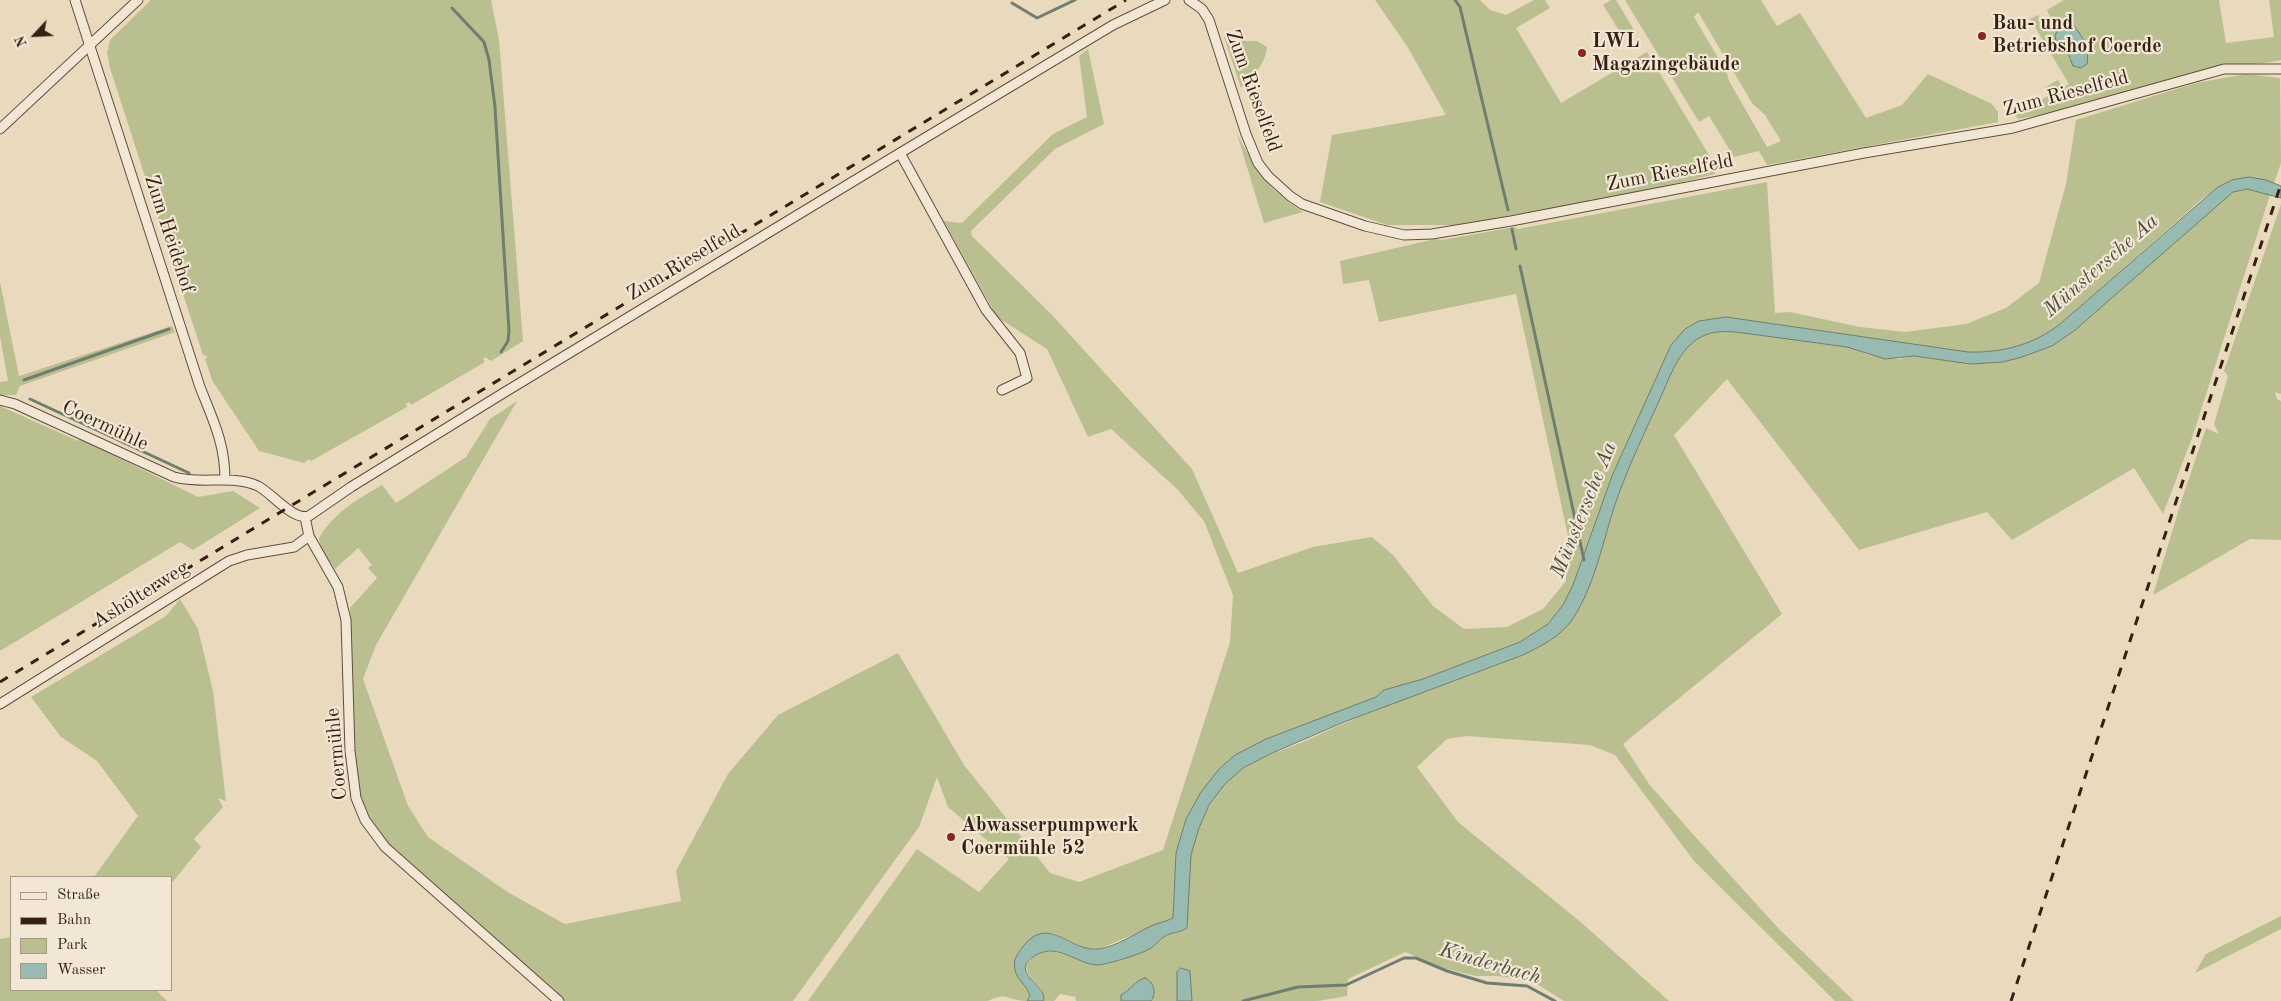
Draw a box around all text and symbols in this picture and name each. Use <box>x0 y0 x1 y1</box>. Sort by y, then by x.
north arrow <box>10 10 60 60</box>
place label: Bau- und Betriebshof Coerde <box>1992 12 2162 59</box>
street label: Zum Rieselfeld <box>1220 26 1286 156</box>
place label: LWL Magazingebäude <box>1592 30 1740 77</box>
marker: Bau- und Betriebshof Coerde <box>1976 30 1988 42</box>
text: N <box>13 34 30 49</box>
marker: LWL Magazingebäude <box>1576 47 1588 59</box>
street label: Zum Rieselfeld <box>2001 66 2131 122</box>
street label: Zum Rieselfeld <box>1604 149 1736 197</box>
street label: Zum Heidehof <box>139 172 199 296</box>
water label: Münstersche Aa <box>2038 209 2164 323</box>
street label: Zum Rieselfeld <box>623 219 745 307</box>
street label: Coermühle <box>58 396 152 456</box>
water label: Münstersche Aa <box>1545 438 1623 582</box>
street label: Ashölterweg <box>88 556 194 634</box>
street label: Coermühle <box>321 707 353 801</box>
place label: Abwasserpumpwerk Coermühle 52 <box>961 814 1139 861</box>
marker: Abwasserpumpwerk Coermühle 52 <box>945 831 957 843</box>
legend <box>10 876 172 991</box>
text: Straße <box>57 888 100 903</box>
text: Bahn <box>57 913 91 928</box>
water label: Kinderbach <box>1436 937 1544 991</box>
text: Park <box>57 938 88 953</box>
text: Wasser <box>57 963 105 978</box>

